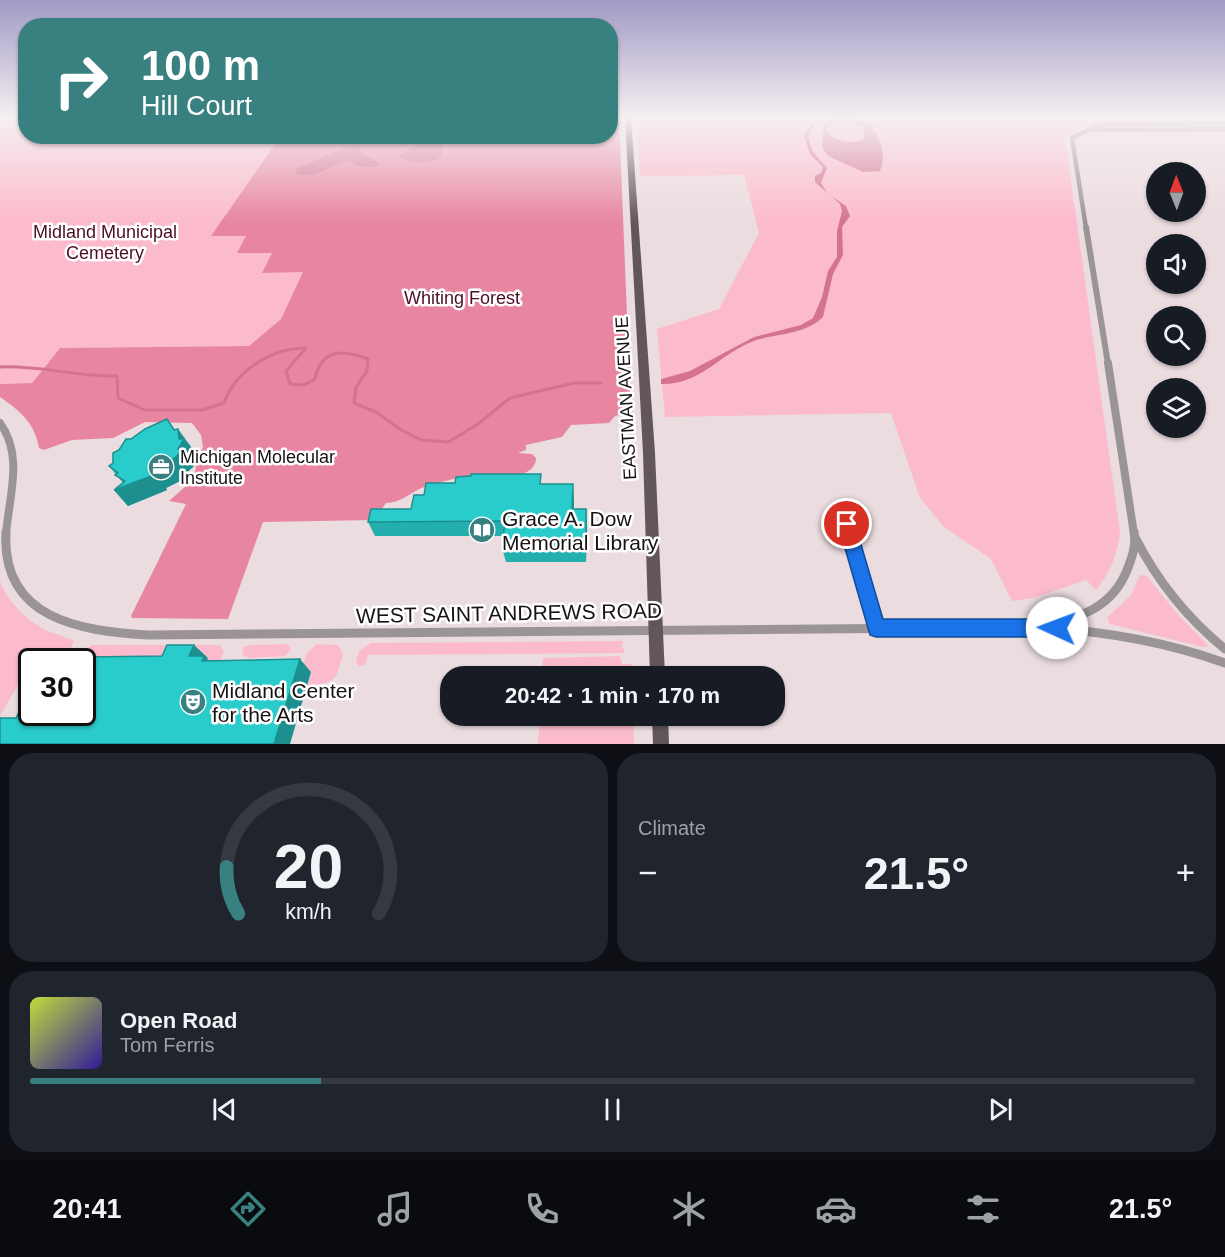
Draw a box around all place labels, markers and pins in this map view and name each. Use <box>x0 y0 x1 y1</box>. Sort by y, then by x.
place label: Michigan Molecular Institute <box>180 447 335 488</box>
office icon: Michigan Molecular Institute <box>146 452 176 482</box>
pin <box>821 498 872 549</box>
place label: Grace A. Dow Memorial Library <box>502 507 659 554</box>
library icon: Grace A. Dow Memorial Library <box>467 515 497 545</box>
place label: Midland Center for the Arts <box>212 679 354 726</box>
theatre icon: Midland Center for the Arts <box>178 687 208 717</box>

